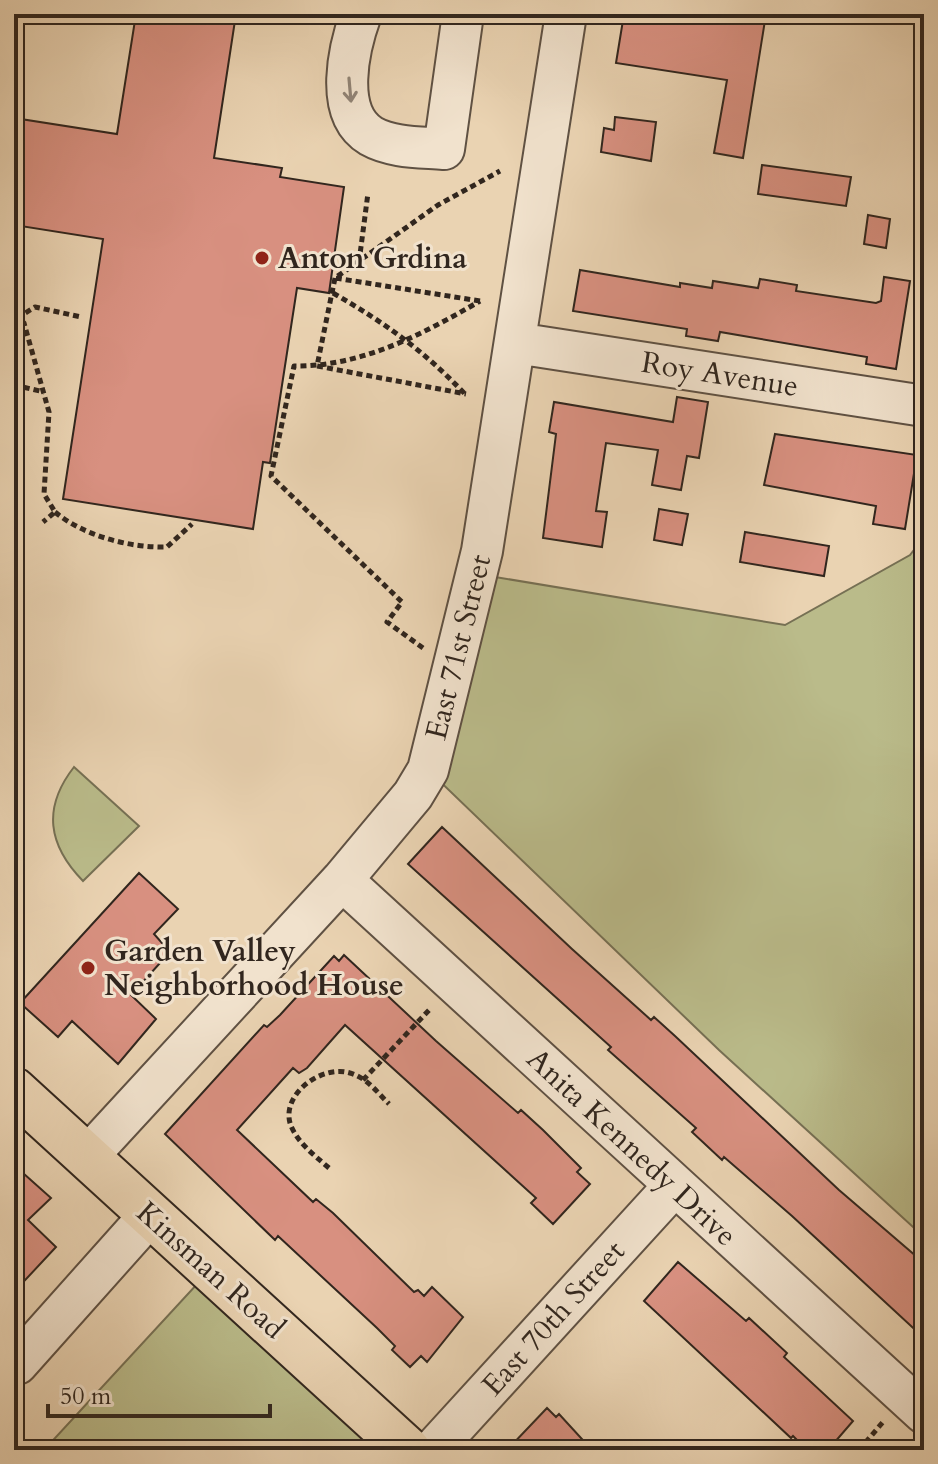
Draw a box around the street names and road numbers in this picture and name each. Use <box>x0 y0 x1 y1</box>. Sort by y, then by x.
street label: Roy Avenue <box>639 342 801 407</box>
street label: East 71st Street <box>416 550 501 744</box>
street label: Anita Kennedy Drive <box>518 1039 746 1256</box>
street label: Kinsman Road <box>127 1192 294 1348</box>
street label: East 70th Street <box>473 1231 635 1405</box>

